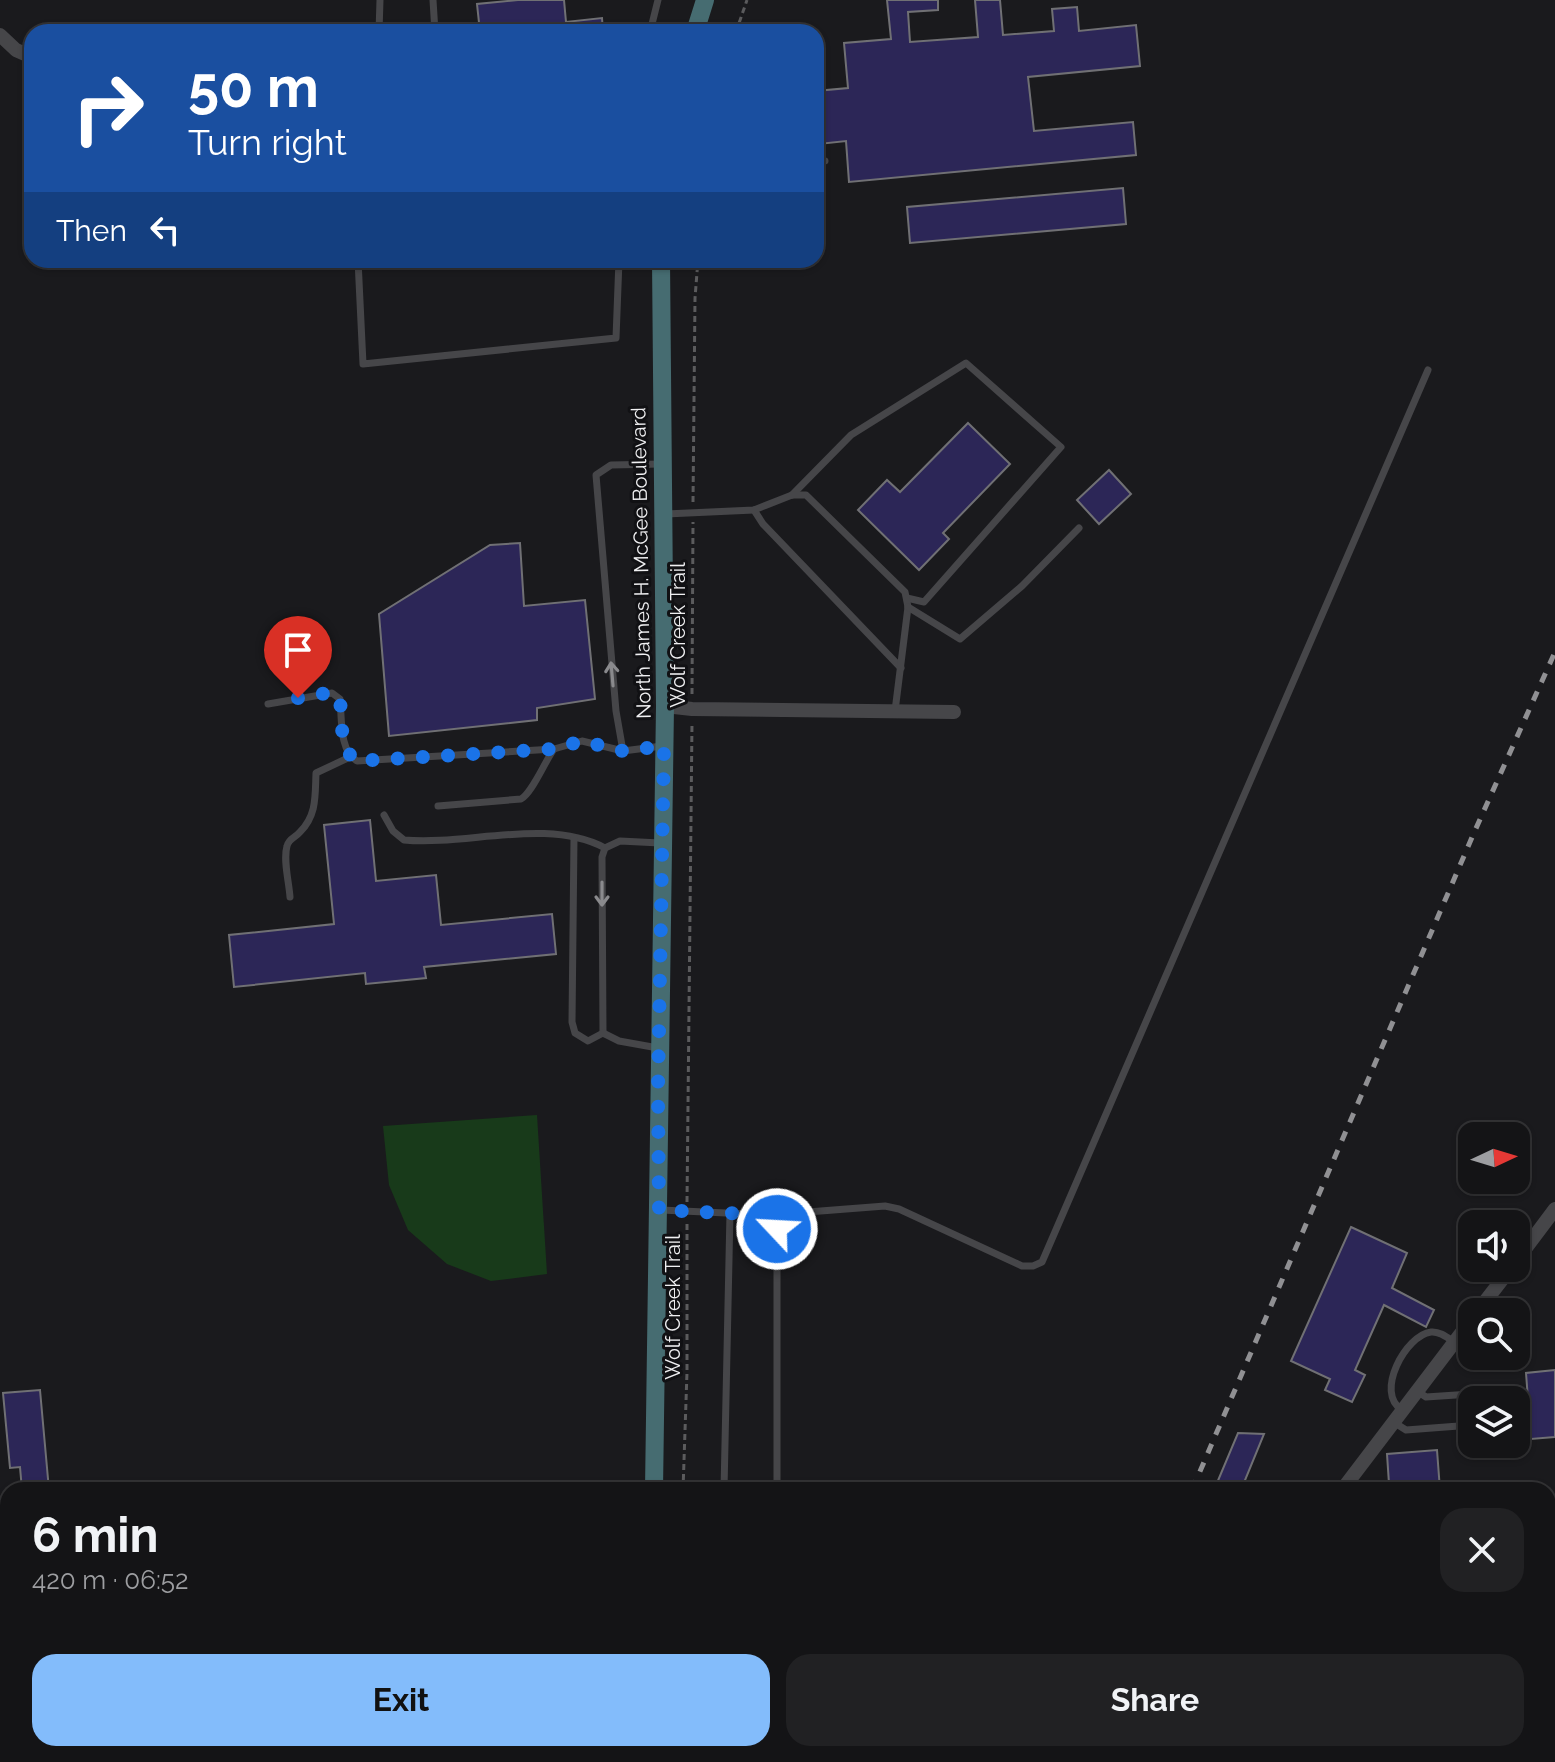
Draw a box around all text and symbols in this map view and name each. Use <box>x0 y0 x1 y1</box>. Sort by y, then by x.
text: 50 m <box>188 54 319 120</box>
icon: right <box>56 56 160 160</box>
text: Turn right <box>188 121 347 163</box>
icon: left <box>143 208 187 252</box>
text: Then <box>56 213 127 248</box>
street label: North James H. McGee Boulevard <box>626 407 656 719</box>
street label: Wolf Creek Trail <box>666 562 690 708</box>
pin <box>264 616 332 698</box>
icon: arrive <box>276 628 320 672</box>
one-way arrow <box>604 661 619 688</box>
one-way arrow <box>594 880 610 907</box>
north arrow <box>1458 1122 1530 1194</box>
map controls <box>1458 1122 1530 1458</box>
position arrow <box>735 1187 819 1271</box>
button: sound <box>1458 1210 1530 1282</box>
street label: Wolf Creek Trail <box>661 1234 685 1380</box>
button: search <box>1458 1298 1530 1370</box>
button: layers <box>1458 1386 1530 1458</box>
text: 6 min <box>32 1507 159 1563</box>
button: close <box>1440 1508 1524 1592</box>
text: 420 m · 06:52 <box>32 1565 189 1595</box>
button: Exit <box>32 1654 770 1746</box>
button: Share <box>786 1654 1524 1746</box>

